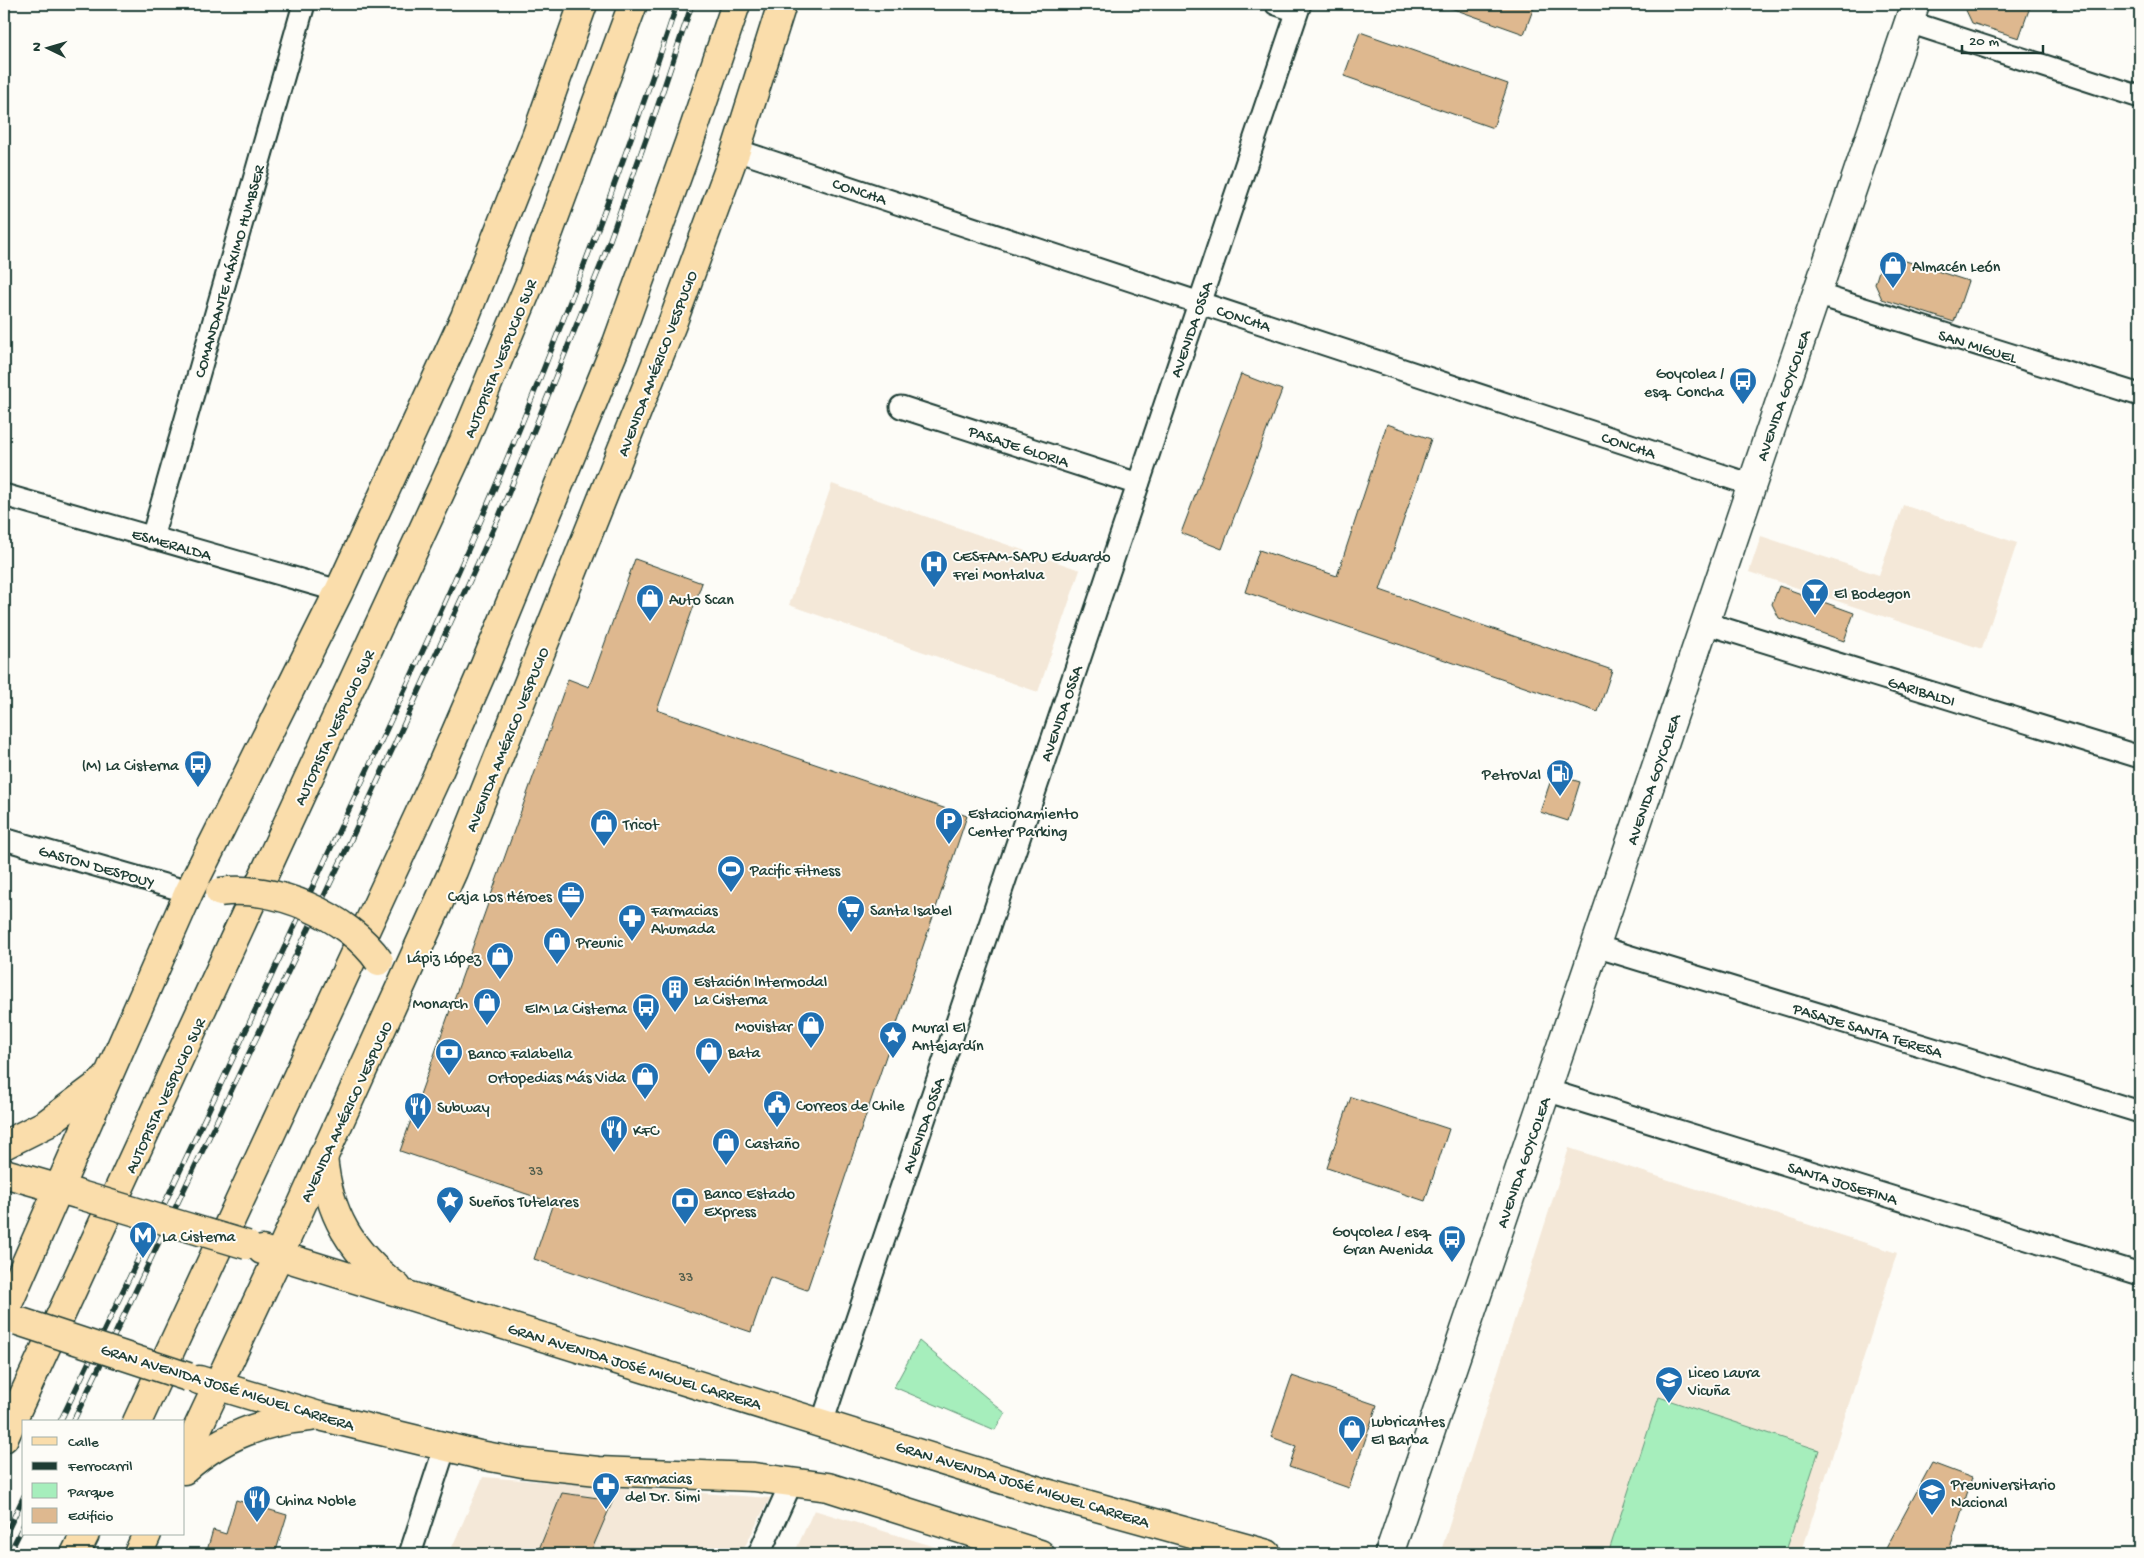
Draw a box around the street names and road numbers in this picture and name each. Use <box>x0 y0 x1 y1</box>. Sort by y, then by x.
street label: COMANDANTE MÁXIMO HUMBSER <box>191 163 271 380</box>
street label: CONCHA <box>829 176 890 211</box>
street label: AVENIDA AMÉRICO VESPUCIO <box>615 268 704 460</box>
street label: AUTOPISTA VESPUCIO SUR <box>462 277 543 441</box>
street label: AVENIDA OSSA <box>1168 278 1219 381</box>
street label: CONCHA <box>1213 303 1274 338</box>
street label: AVENIDA GOYCOLEA <box>1754 327 1817 464</box>
street label: SAN MIGUEL <box>1935 327 2020 370</box>
street label: PASAJE GLORIA <box>964 423 1072 474</box>
street label: CONCHA <box>1598 430 1659 465</box>
street label: ESMERALDA <box>129 526 215 567</box>
street label: AVENIDA AMÉRICO VESPUCIO <box>463 645 555 835</box>
street label: AUTOPISTA VESPUCIO SUR <box>292 647 381 809</box>
street label: AVENIDA OSSA <box>1038 662 1089 765</box>
street label: GARIBALDI <box>1885 674 1957 713</box>
street label: AVENIDA GOYCOLEA <box>1624 711 1687 848</box>
street label: GASTON DESPOUY <box>36 843 156 894</box>
street label: PASAJE SANTA TERESA <box>1789 1000 1946 1065</box>
street label: AUTOPISTA VESPUCIO SUR <box>123 1015 212 1177</box>
street label: AVENIDA AMÉRICO VESPUCIO <box>298 1019 399 1206</box>
street label: AVENIDA OSSA <box>900 1074 951 1177</box>
street label: AVENIDA GOYCOLEA <box>1494 1094 1557 1231</box>
street label: SANTA JOSEFINA <box>1785 1160 1901 1212</box>
street label: GRAN AVENIDA JOSÉ MIGUEL CARRERA <box>505 1321 765 1417</box>
street label: GRAN AVENIDA JOSÉ MIGUEL CARRERA <box>98 1342 358 1438</box>
street label: GRAN AVENIDA JOSÉ MIGUEL CARRERA <box>893 1439 1153 1535</box>

